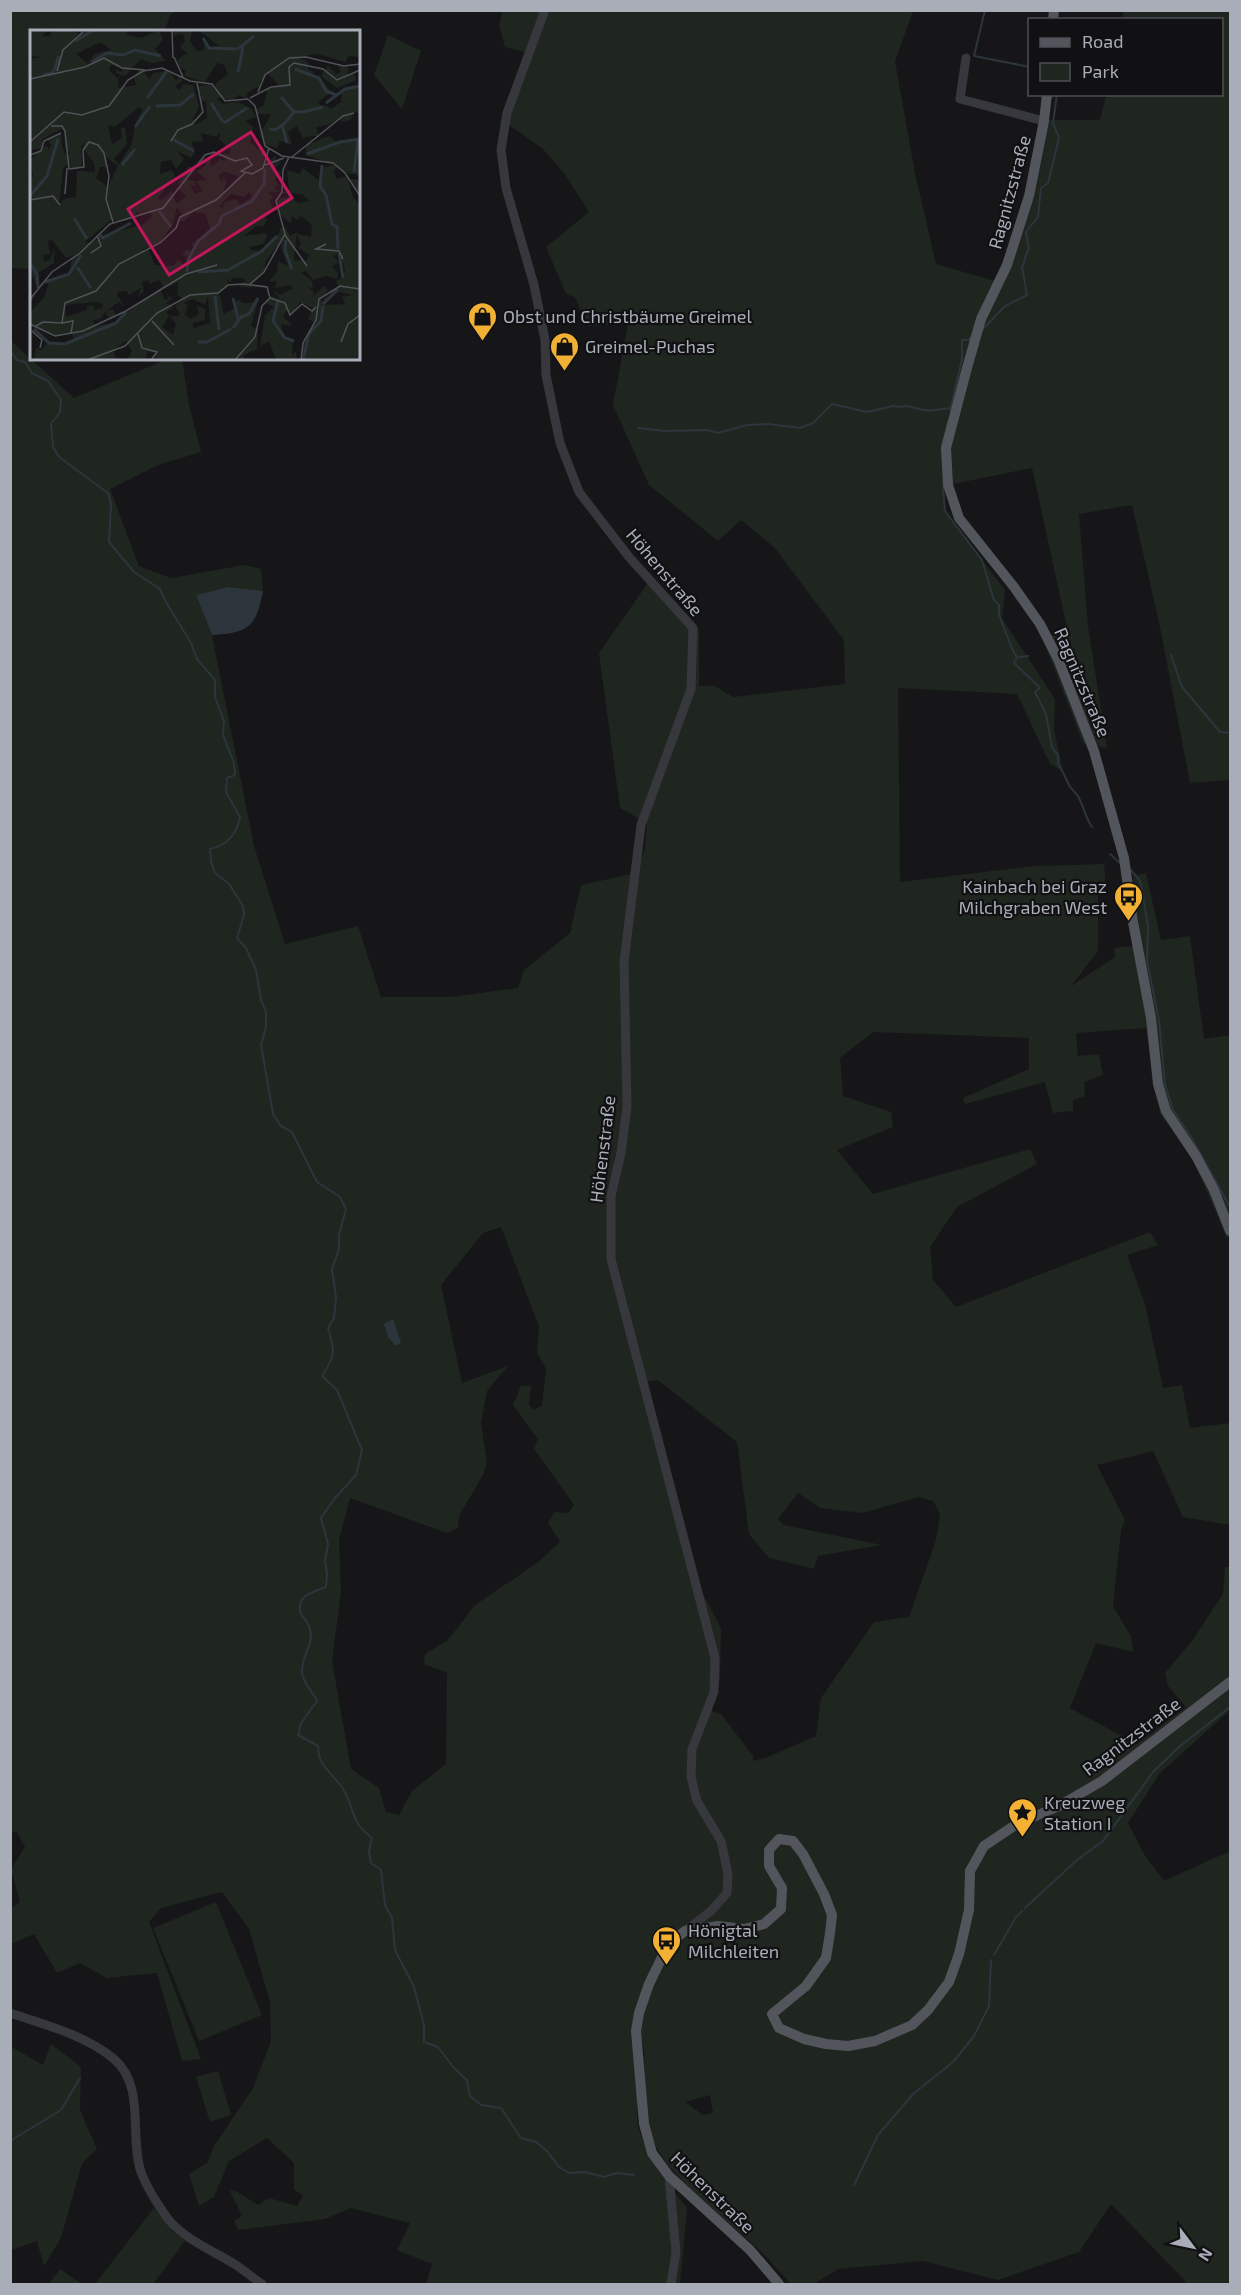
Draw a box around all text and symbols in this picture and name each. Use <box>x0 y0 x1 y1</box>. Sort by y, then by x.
legend <box>1028 18 1223 96</box>
inset map <box>30 30 360 360</box>
text: Road <box>1082 30 1123 52</box>
text: Park <box>1082 60 1119 82</box>
street label: Ragnitzstraße <box>983 133 1035 251</box>
shop icon: Obst und Christbäume Greimel <box>466 300 498 342</box>
place label: Obst und Christbäume Greimel <box>503 305 752 327</box>
shop icon: Greimel-Puchas <box>548 330 580 372</box>
place label: Greimel-Puchas <box>585 335 715 357</box>
street label: Höhenstraße <box>622 524 708 620</box>
street label: Ragnitzstraße <box>1050 624 1116 740</box>
place label: Kainbach bei Graz Milchgraben West <box>958 875 1107 918</box>
bus stop icon: Kainbach bei Graz Milchgraben West <box>1112 880 1144 922</box>
street label: Höhenstraße <box>585 1094 619 1204</box>
street label: Ragnitzstraße <box>1078 1692 1184 1780</box>
place label: Kreuzweg Station I <box>1044 1791 1125 1834</box>
place icon: Kreuzweg Station I <box>1007 1796 1039 1838</box>
place label: Hönigtal Milchleiten <box>688 1919 779 1962</box>
bus stop icon: Hönigtal Milchleiten <box>651 1924 683 1966</box>
street label: Höhenstraße <box>667 2147 759 2237</box>
north arrow <box>1163 2217 1223 2277</box>
text: N <box>1195 2245 1217 2265</box>

